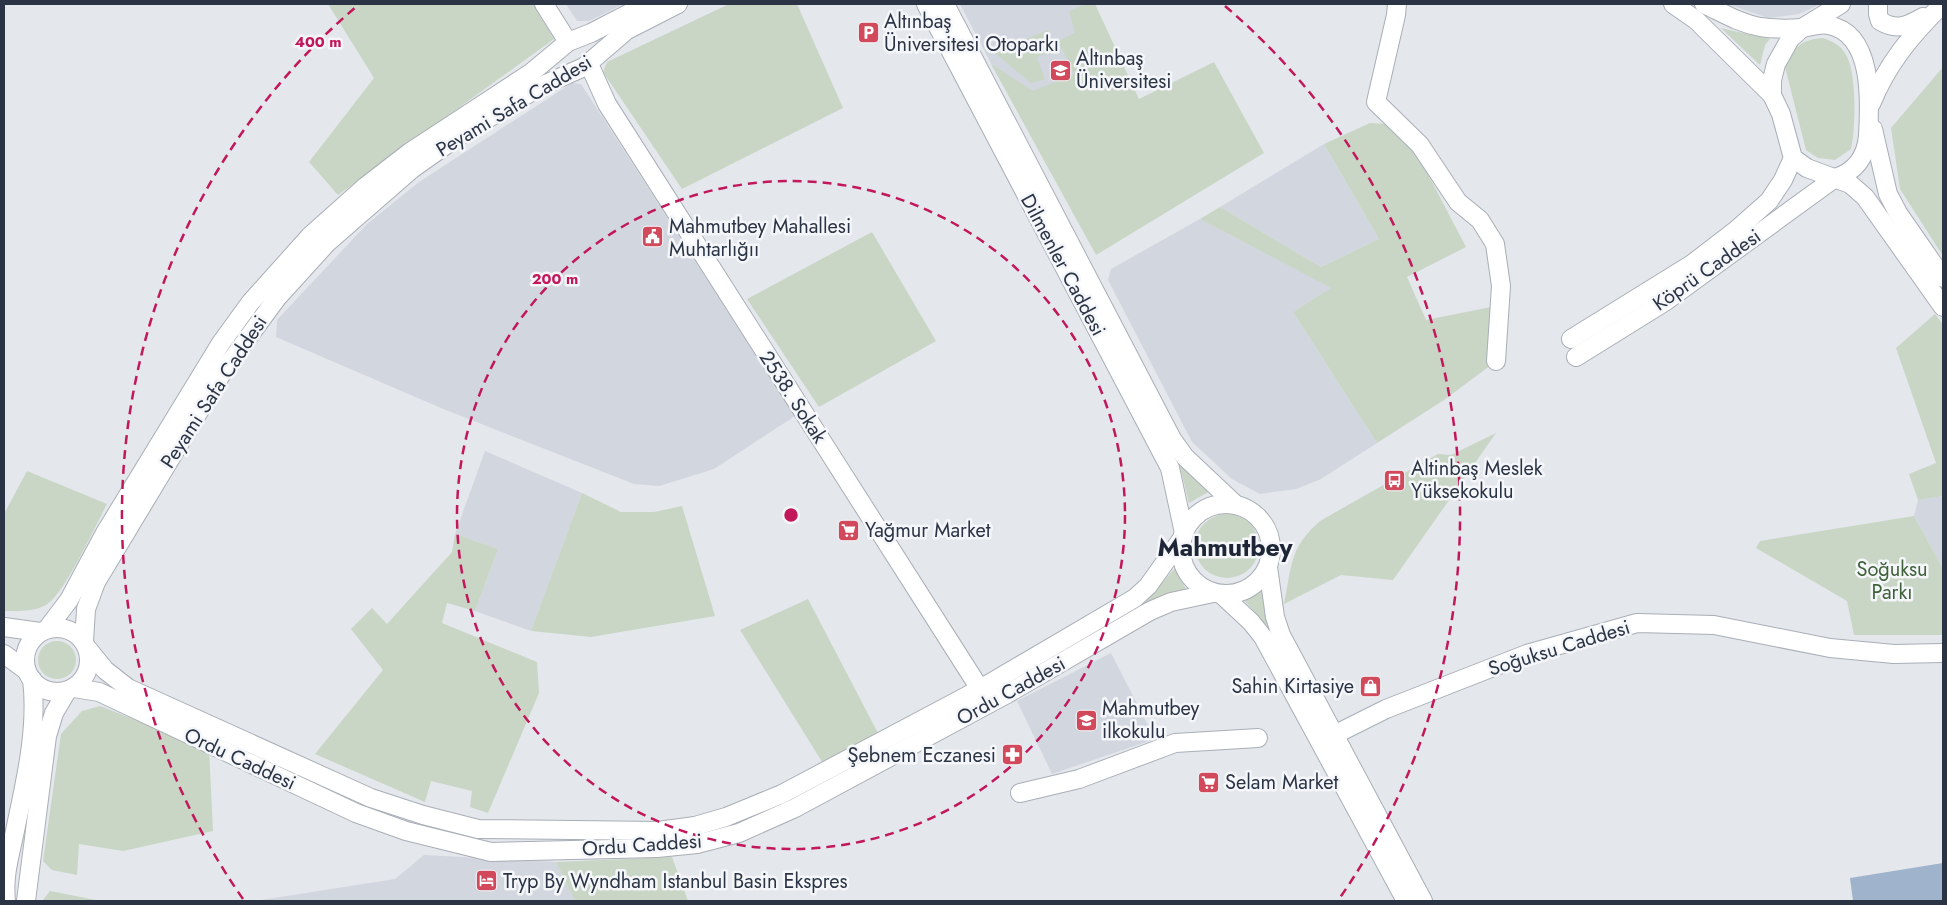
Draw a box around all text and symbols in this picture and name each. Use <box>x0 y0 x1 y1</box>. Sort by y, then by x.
place label: Altınbaş Üniversitesi Otoparkı <box>884 7 1059 59</box>
parking icon: Altınbaş Üniversitesi Otoparkı <box>856 20 880 44</box>
text: 400 m <box>294 31 342 53</box>
place label: Altınbaş Üniversitesi <box>1076 44 1172 96</box>
street label: Peyami Safa Caddesi <box>431 48 597 164</box>
school or university icon: Altınbaş Üniversitesi <box>1048 58 1072 82</box>
street label: Dilmenler Caddesi <box>1013 189 1113 341</box>
place label: Mahmutbey Mahallesi Muhtarlığıı <box>669 212 851 264</box>
street label: Köprü Caddesi <box>1647 222 1767 318</box>
public building icon: Mahmutbey Mahallesi Muhtarlığıı <box>641 225 665 249</box>
text: 200 m <box>532 268 578 290</box>
street label: Peyami Safa Caddesi <box>154 310 274 474</box>
street label: 2538. Sokak <box>752 345 834 449</box>
place label: Altinbaş Meslek Yüksekokulu <box>1411 454 1543 506</box>
bus stop icon: Altinbaş Meslek Yüksekokulu <box>1383 468 1407 492</box>
centre of rings <box>782 506 800 524</box>
place label: Yağmur Market <box>865 516 991 545</box>
supermarket icon: Yağmur Market <box>837 518 861 542</box>
district label: Mahmutbey <box>1157 529 1294 565</box>
park label: Soğuksu Parkı <box>1856 555 1928 607</box>
street label: Soğuksu Caddesi <box>1485 613 1633 683</box>
street label: Ordu Caddesi <box>951 649 1071 733</box>
place label: Sahin Kirtasiye <box>1231 672 1354 701</box>
shop icon: Sahin Kirtasiye <box>1358 674 1382 698</box>
place label: Mahmutbey ilkokulu <box>1102 694 1200 746</box>
school or university icon: Mahmutbey ilkokulu <box>1074 708 1098 732</box>
street label: Ordu Caddesi <box>179 720 301 798</box>
place label: Şebnem Eczanesi <box>848 741 996 770</box>
pharmacy icon: Şebnem Eczanesi <box>1000 743 1024 767</box>
place label: Selam Market <box>1225 768 1339 797</box>
supermarket icon: Selam Market <box>1197 770 1221 794</box>
street label: Ordu Caddesi <box>581 826 703 864</box>
place label: Tryp By Wyndham Istanbul Basin Ekspres <box>503 867 848 896</box>
hotel icon: Tryp By Wyndham Istanbul Basin Ekspres <box>475 869 499 893</box>

